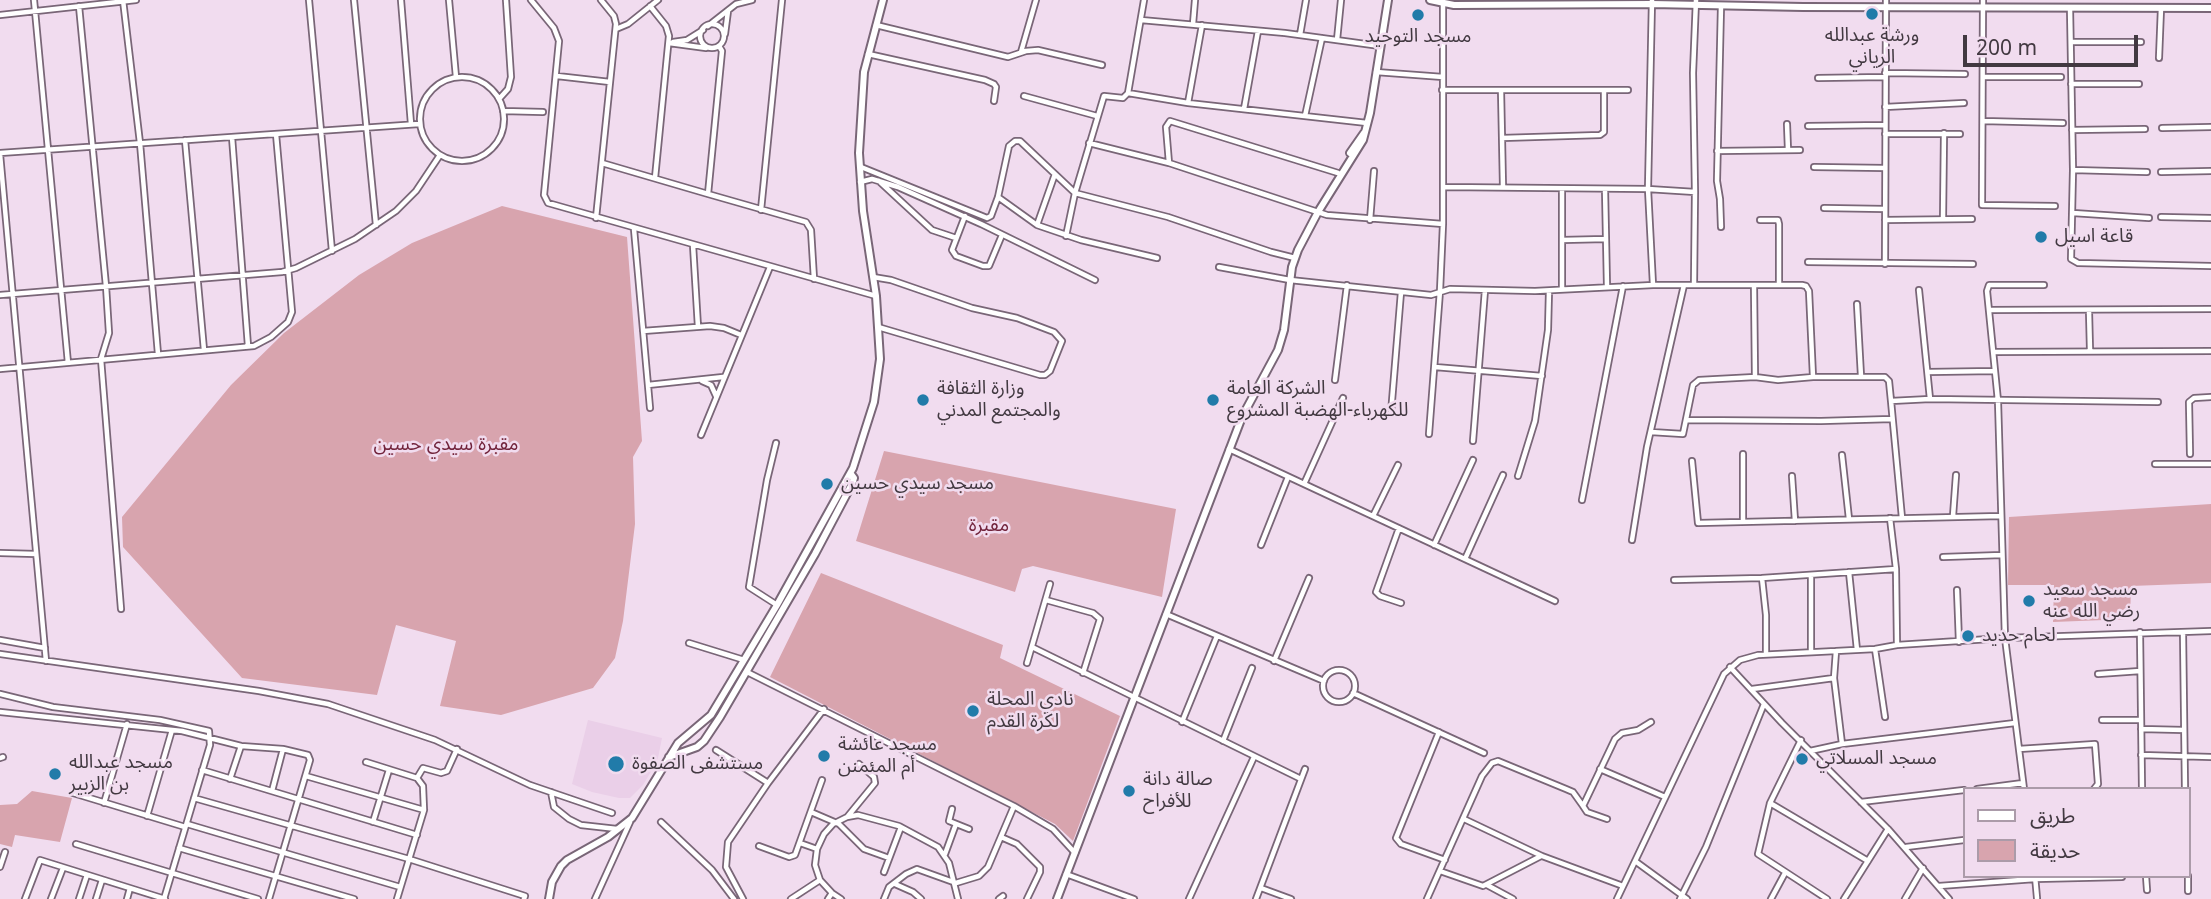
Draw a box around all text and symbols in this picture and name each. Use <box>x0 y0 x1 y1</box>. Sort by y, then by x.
marker: ورشة عبدالله الرياني <box>1864 6 1880 22</box>
marker: مسجد التوحيد <box>1410 7 1426 23</box>
scale bar <box>1966 21 2141 65</box>
place label: ورشة عبدالله الرياني <box>1825 25 1919 69</box>
place label: مسجد التوحيد <box>1364 26 1472 48</box>
text: 200 m <box>1976 33 2037 61</box>
place label: قاعة اسيل <box>2055 226 2133 248</box>
marker: قاعة اسيل <box>2033 229 2049 245</box>
place label: وزارة الثقافة والمجتمع المدني <box>937 378 1061 422</box>
place label: الشركة العامة للكهرباء-الهضبة المشروع <box>1227 378 1409 422</box>
marker: وزارة الثقافة والمجتمع المدني <box>915 392 931 408</box>
marker: الشركة العامة للكهرباء-الهضبة المشروع <box>1205 392 1221 408</box>
park label: مقبرة سيدي حسين <box>373 434 519 456</box>
place label: مسجد سيدي حسين <box>841 473 994 495</box>
marker: مسجد سيدي حسين <box>819 476 835 492</box>
park label: مقبرة <box>969 515 1009 537</box>
place label: مسجد سعيد رضي الله عنه <box>2043 579 2140 623</box>
marker: مسجد سعيد رضي الله عنه <box>2021 593 2037 609</box>
place label: لحام حديد <box>1982 625 2056 647</box>
marker: لحام حديد <box>1960 628 1976 644</box>
place label: نادي المحلة لكرة القدم <box>987 689 1074 733</box>
marker: نادي المحلة لكرة القدم <box>965 703 981 719</box>
place label: مسجد عائشة أم المئمنن <box>838 734 937 778</box>
marker: مسجد عائشة أم المئمنن <box>816 748 832 764</box>
place label: مسجد المسلاتي <box>1816 748 1937 770</box>
marker: مسجد المسلاتي <box>1794 751 1810 767</box>
place label: مسجد عبدالله بن الزبير <box>69 752 173 796</box>
place label: مستشفى الصفوة <box>632 753 763 775</box>
marker: مستشفى الصفوة <box>606 754 626 774</box>
marker: مسجد عبدالله بن الزبير <box>47 766 63 782</box>
place label: صالة دانة للأفراح <box>1143 769 1213 813</box>
marker: صالة دانة للأفراح <box>1121 783 1137 799</box>
legend <box>1962 787 2190 878</box>
text: طريق <box>2030 801 2075 829</box>
text: حديقة <box>2030 836 2080 864</box>

